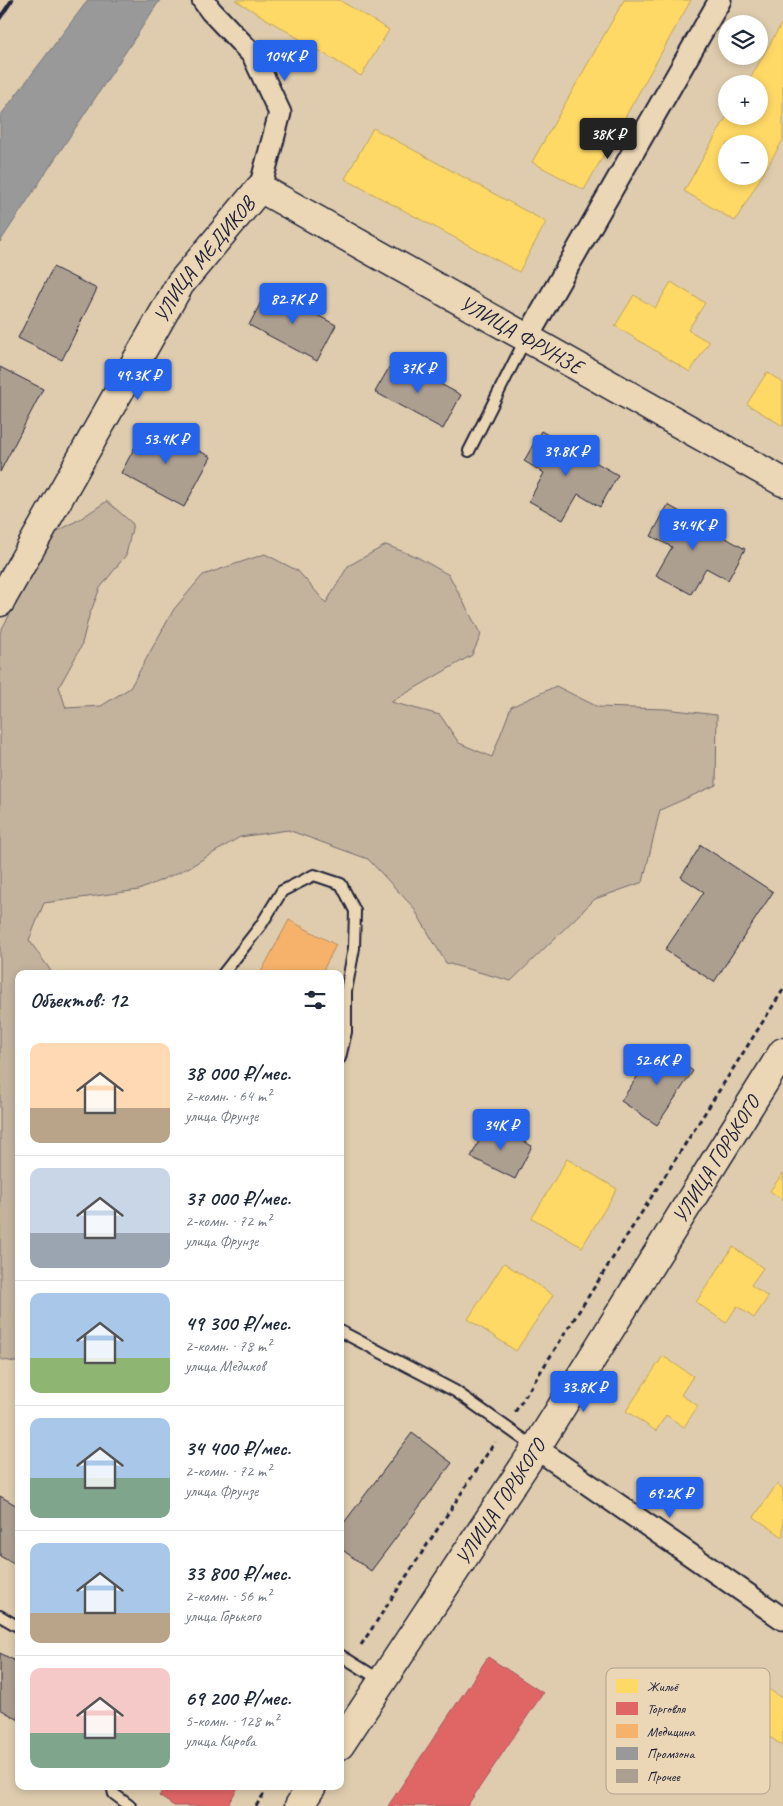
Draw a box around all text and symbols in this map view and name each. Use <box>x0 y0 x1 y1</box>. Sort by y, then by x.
map controls <box>718 15 768 185</box>
button: layers <box>718 15 768 65</box>
pin: 104K ₽ <box>244 39 326 82</box>
text: 104K ₽ <box>264 46 306 66</box>
button: + <box>718 75 768 125</box>
pin: 38K ₽ <box>573 118 643 160</box>
text: 38K ₽ <box>591 124 625 144</box>
button: − <box>718 135 768 185</box>
street label: УЛИЦА МЕДИКОВ <box>148 190 262 327</box>
pin: 82.7K ₽ <box>247 282 339 325</box>
text: 82.7K ₽ <box>271 289 315 309</box>
street label: УЛИЦА ФРУНЗЕ <box>455 290 589 381</box>
pin: 37K ₽ <box>383 352 453 394</box>
pin: 49.3K ₽ <box>92 358 184 401</box>
text: 37K ₽ <box>401 358 435 378</box>
text: 49.3K ₽ <box>116 365 160 385</box>
pin: 53.4K ₽ <box>120 422 212 465</box>
text: 53.4K ₽ <box>144 429 188 449</box>
pin: 39.8K ₽ <box>520 434 612 477</box>
text: 39.8K ₽ <box>544 441 588 461</box>
pin: 34.4K ₽ <box>647 508 739 551</box>
text: 34.4K ₽ <box>670 515 716 535</box>
icon: filters <box>301 986 329 1014</box>
text: Объектов: 12 <box>30 987 127 1013</box>
pin: 52.6K ₽ <box>611 1044 703 1086</box>
text: 52.6K ₽ <box>634 1050 680 1070</box>
text: 38 000 ₽/мес. <box>185 1060 291 1086</box>
icon: home <box>70 1063 130 1123</box>
text: 2-комн. · 64 m² <box>185 1086 271 1106</box>
street label: УЛИЦА ГОРЬКОГО <box>667 1089 767 1228</box>
text: улица Фрунзе <box>185 1106 258 1126</box>
pin: 34K ₽ <box>466 1108 536 1151</box>
text: 34K ₽ <box>484 1115 518 1135</box>
text: 37 000 ₽/мес. <box>185 1185 291 1211</box>
icon: home <box>70 1188 130 1248</box>
text: 2-комн. · 72 m² <box>185 1211 271 1231</box>
text: улица Фрунзе <box>185 1231 258 1251</box>
text: 49 300 ₽/мес. <box>185 1310 290 1336</box>
icon: home <box>70 1313 130 1373</box>
text: 2-комн. · 78 m² <box>185 1336 271 1356</box>
text: улица Медиков <box>185 1356 265 1376</box>
pin: 33.8K ₽ <box>538 1370 630 1413</box>
text: 33.8K ₽ <box>561 1377 607 1397</box>
street label: УЛИЦА ГОРЬКОГО <box>450 1432 552 1570</box>
text: 34 400 ₽/мес. <box>185 1435 291 1461</box>
icon: home <box>70 1438 130 1498</box>
text: 2-комн. · 72 m² <box>185 1461 271 1481</box>
pin: 69.2K ₽ <box>624 1476 716 1519</box>
text: улица Фрунзе <box>185 1481 258 1501</box>
text: 69.2K ₽ <box>647 1483 693 1503</box>
text: 33 800 ₽/мес. <box>185 1560 291 1586</box>
icon: home <box>70 1563 130 1623</box>
text: 2-комн. · 56 m² <box>185 1586 271 1606</box>
text: улица Горького <box>185 1606 261 1626</box>
legend <box>606 1668 770 1794</box>
text: Жильё <box>647 1678 680 1695</box>
text: 69 200 ₽/мес. <box>185 1685 291 1711</box>
icon: home <box>70 1688 130 1748</box>
text: Торговля <box>647 1700 686 1717</box>
text: 5-комн. · 128 m² <box>185 1711 278 1731</box>
text: Медицина <box>647 1723 696 1740</box>
text: улица Кирова <box>185 1731 256 1751</box>
text: Промзона <box>647 1745 695 1762</box>
text: Прочее <box>647 1768 681 1785</box>

